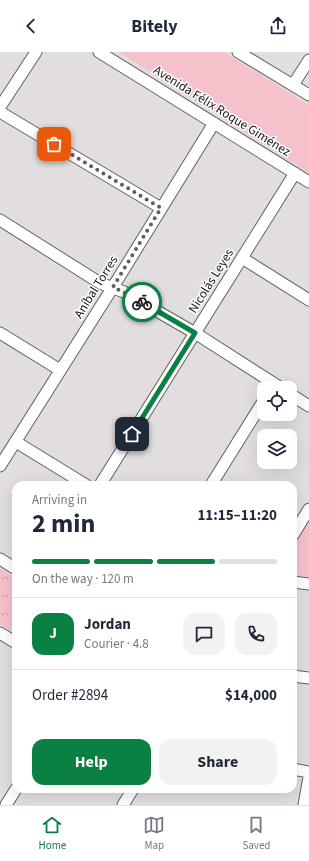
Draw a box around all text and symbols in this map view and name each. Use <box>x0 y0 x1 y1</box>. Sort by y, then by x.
text: Bitely <box>131 14 178 39</box>
icon: back <box>20 15 42 37</box>
icon: share <box>267 15 289 37</box>
street label: Avenida Félix Roque Giménez <box>150 61 295 161</box>
pin <box>37 127 71 161</box>
icon: bag <box>43 133 65 155</box>
street label: Nicolás Leyes <box>184 245 238 317</box>
street label: Aníbal Torres <box>70 252 123 322</box>
courier <box>122 282 162 322</box>
icon: bike <box>131 291 153 313</box>
map controls <box>257 381 297 469</box>
button: locate <box>257 381 297 421</box>
pin <box>115 417 149 451</box>
icon: home <box>121 423 143 445</box>
button: layers <box>257 429 297 469</box>
text: Arriving in <box>32 491 87 509</box>
text: 2 min <box>32 505 95 542</box>
text: 11:15–11:20 <box>197 505 277 526</box>
text: On the way · 120 m <box>32 570 134 588</box>
button: chat <box>183 613 225 655</box>
button: phone <box>235 613 277 655</box>
text: Jordan <box>84 614 131 635</box>
text: J <box>49 623 57 644</box>
text: Courier · 4.8 <box>84 635 149 653</box>
text: Order #2894 <box>32 685 108 706</box>
text: $14,000 <box>225 685 277 706</box>
button: Help <box>32 739 151 785</box>
button: Share <box>159 739 277 785</box>
tab: Home <box>39 814 66 853</box>
tab: Map <box>143 814 165 853</box>
tab: Saved <box>242 814 270 853</box>

